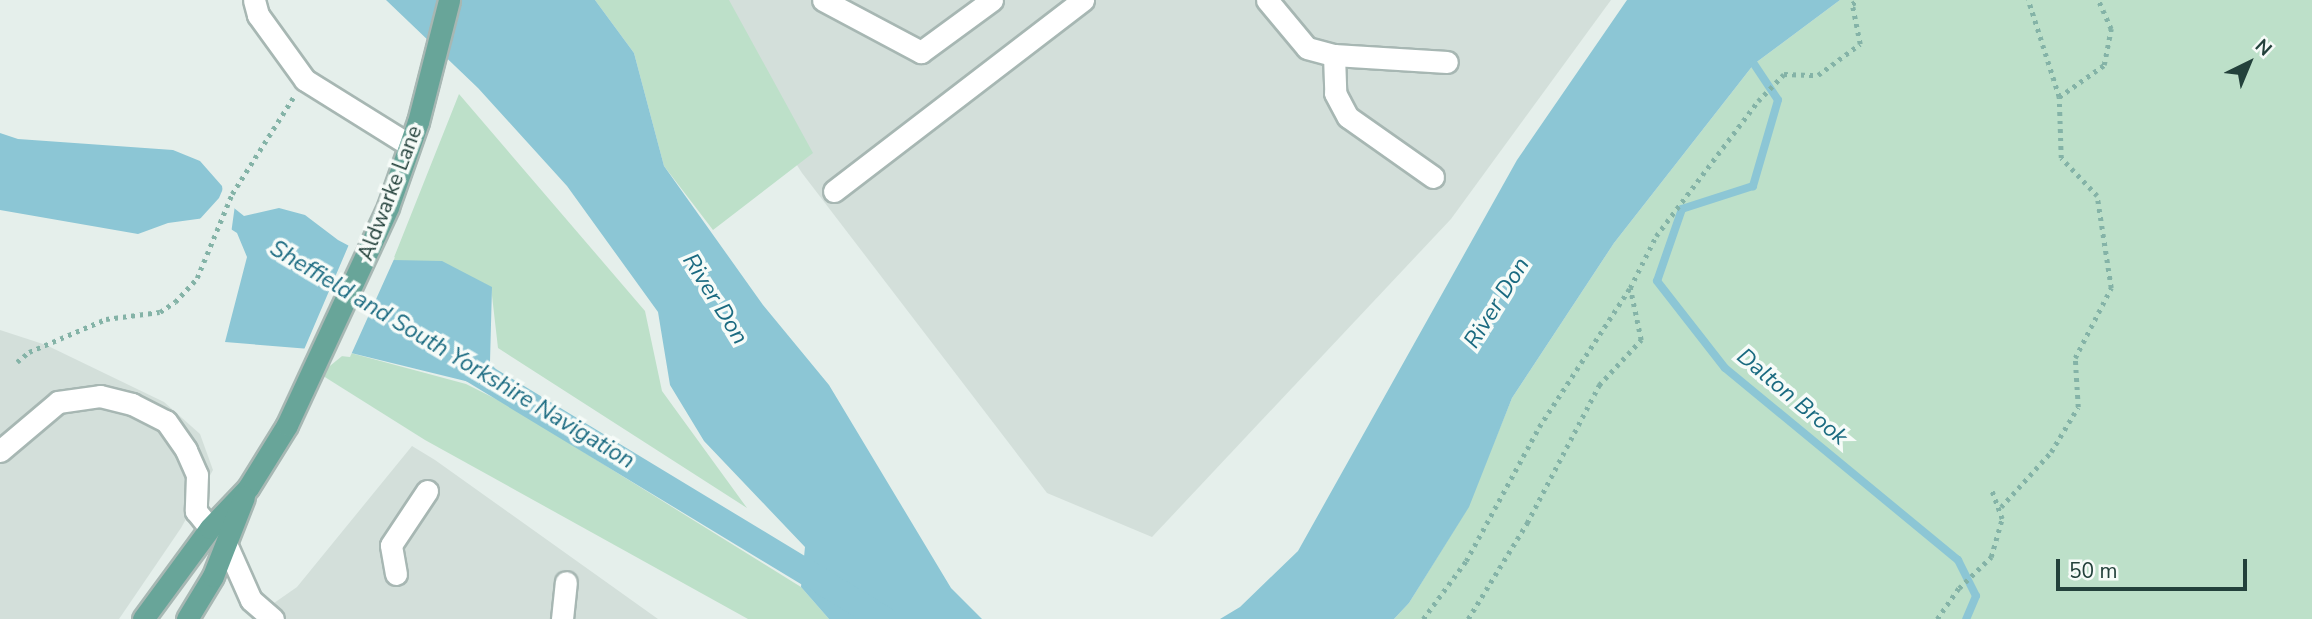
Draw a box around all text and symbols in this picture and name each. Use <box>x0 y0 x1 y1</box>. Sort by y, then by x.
north arrow <box>2214 28 2284 98</box>
text: N <box>2249 33 2277 62</box>
street label: Aldwarke Lane <box>353 122 427 264</box>
water label: Sheffield and South Yorkshire Navigation <box>265 235 639 475</box>
water label: River Don <box>676 249 754 349</box>
water label: River Don <box>1458 253 1536 353</box>
water label: Dalton Brook <box>1731 343 1853 451</box>
scale bar <box>2060 546 2251 590</box>
text: 50 m <box>2069 557 2118 585</box>

